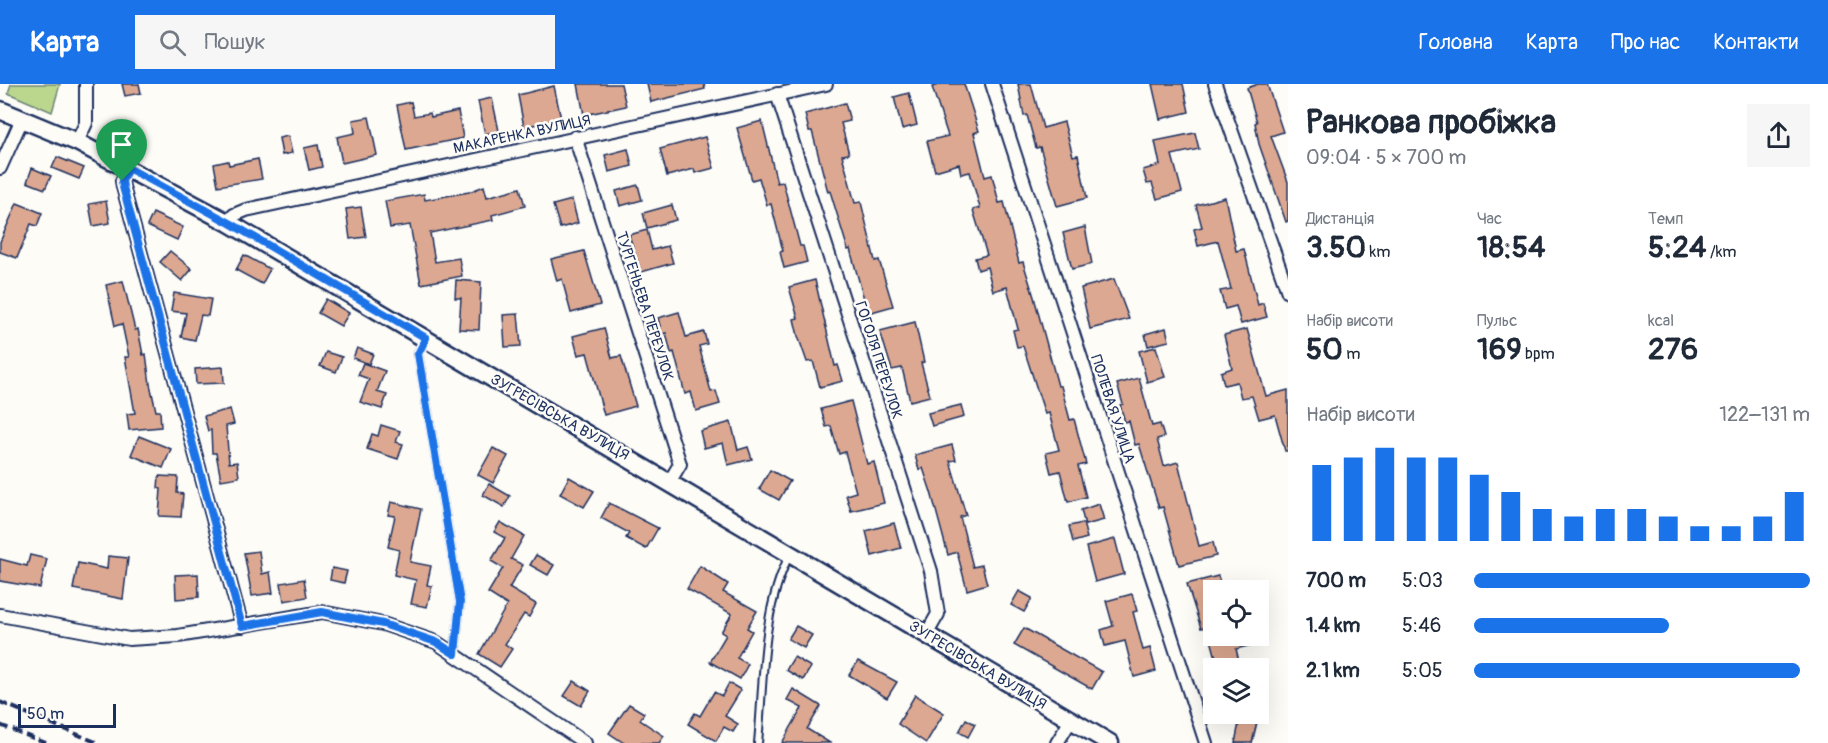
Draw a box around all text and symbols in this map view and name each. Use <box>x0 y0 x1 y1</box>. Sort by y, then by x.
search box <box>135 15 555 69</box>
text: Карта <box>30 25 99 60</box>
icon: search <box>156 26 189 59</box>
text: Пошук <box>204 28 266 56</box>
text: Головна <box>1419 29 1493 56</box>
text: Карта <box>1526 29 1578 56</box>
text: Про нас <box>1611 29 1680 56</box>
text: Контакти <box>1713 29 1798 56</box>
text: Ранкова пробіжка <box>1306 102 1556 143</box>
button: share <box>1747 104 1810 167</box>
street label: МАКАРЕНКА ВУЛИЦЯ <box>452 111 593 158</box>
pin <box>96 119 147 181</box>
icon: arrive <box>105 128 138 161</box>
text: 09:04 · 5 × 700 m <box>1306 145 1466 170</box>
text: Дистанція <box>1306 209 1374 229</box>
text: Час <box>1477 209 1502 229</box>
text: Темп <box>1648 209 1683 229</box>
street label: ТУРГЕНЬЕВА ПЕРЕУЛОК <box>611 229 678 383</box>
text: 3.50 <box>1306 229 1366 266</box>
text: 18:54 <box>1477 229 1546 266</box>
text: 5:24 <box>1648 229 1706 266</box>
text: km <box>1366 242 1390 262</box>
text: /km <box>1706 242 1737 262</box>
street label: ГОГОЛЯ ПЕРЕУЛОК <box>851 299 906 421</box>
text: Набір висоти <box>1306 311 1393 331</box>
text: Пульс <box>1477 311 1517 331</box>
text: kcal <box>1648 311 1674 331</box>
text: 50 <box>1306 331 1343 368</box>
text: 169 <box>1477 331 1522 368</box>
text: 276 <box>1648 331 1698 368</box>
text: m <box>1343 344 1360 364</box>
text: bpm <box>1522 344 1555 364</box>
street label: ПОЛЕВАЯ УЛИЦА <box>1086 353 1139 466</box>
street label: ЗУГРЕСІВСЬКА ВУЛИЦЯ <box>487 370 633 465</box>
text: Набір висоти <box>1306 402 1415 427</box>
text: 122–131 m <box>1719 402 1810 427</box>
text: 700 m <box>1306 568 1366 593</box>
text: 5:03 <box>1402 568 1443 593</box>
map controls <box>1203 580 1269 724</box>
button: locate <box>1203 580 1269 646</box>
text: 1.4 km <box>1306 613 1360 638</box>
text: 5:46 <box>1402 613 1441 638</box>
street label: ЗУГРЕСІВСЬКА ВУЛИЦЯ <box>906 617 1050 714</box>
button: layers <box>1203 658 1269 724</box>
text: 2.1 km <box>1306 658 1360 683</box>
text: 5:05 <box>1402 658 1443 683</box>
scale bar <box>18 701 116 728</box>
text: 50 m <box>27 704 64 724</box>

